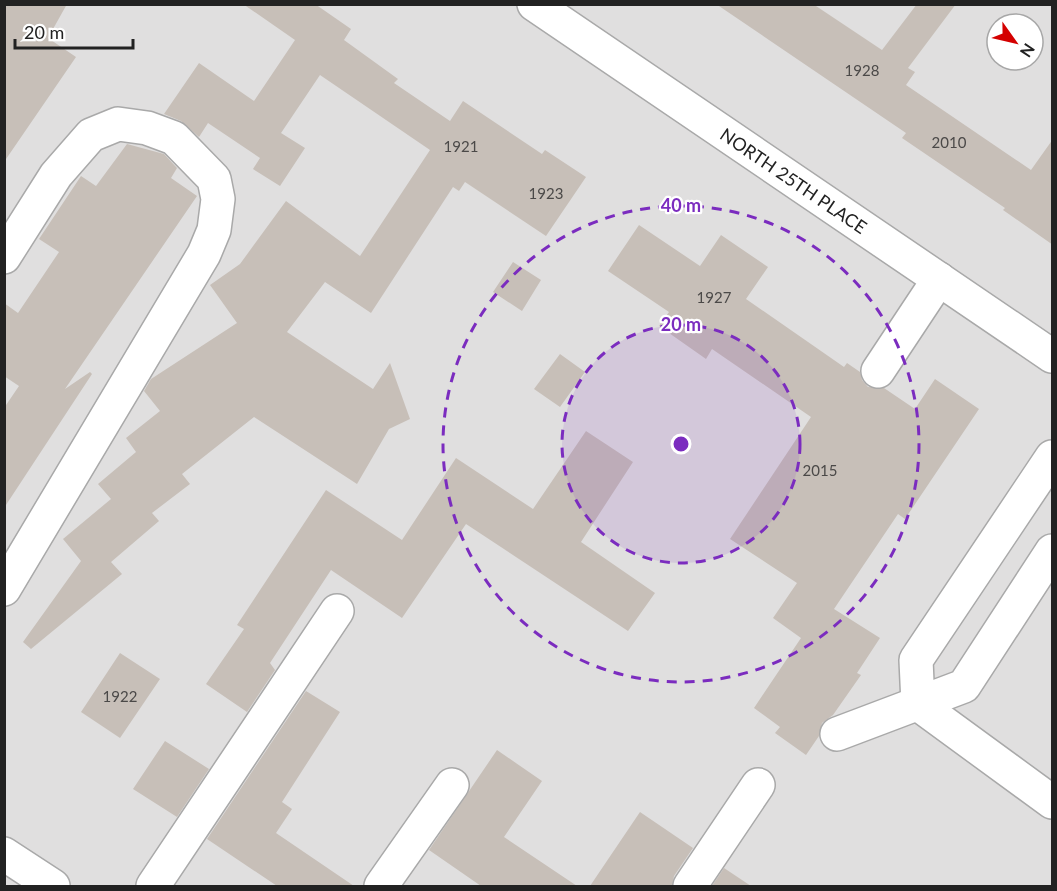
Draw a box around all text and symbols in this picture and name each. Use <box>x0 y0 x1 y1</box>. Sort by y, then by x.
scale bar <box>15 12 134 50</box>
north arrow <box>985 12 1045 72</box>
text: 20 m <box>24 21 64 43</box>
text: N <box>1017 40 1039 61</box>
house number: 1928 <box>845 61 879 79</box>
street label: NORTH 25TH PLACE <box>716 123 871 238</box>
house number: 2010 <box>932 133 967 151</box>
house number: 1921 <box>444 137 478 155</box>
house number: 1923 <box>529 184 563 202</box>
text: 40 m <box>661 194 701 216</box>
house number: 1927 <box>697 288 732 306</box>
text: 20 m <box>661 313 701 335</box>
centre of rings <box>671 434 691 454</box>
house number: 2015 <box>803 461 837 479</box>
house number: 1922 <box>103 687 137 705</box>

